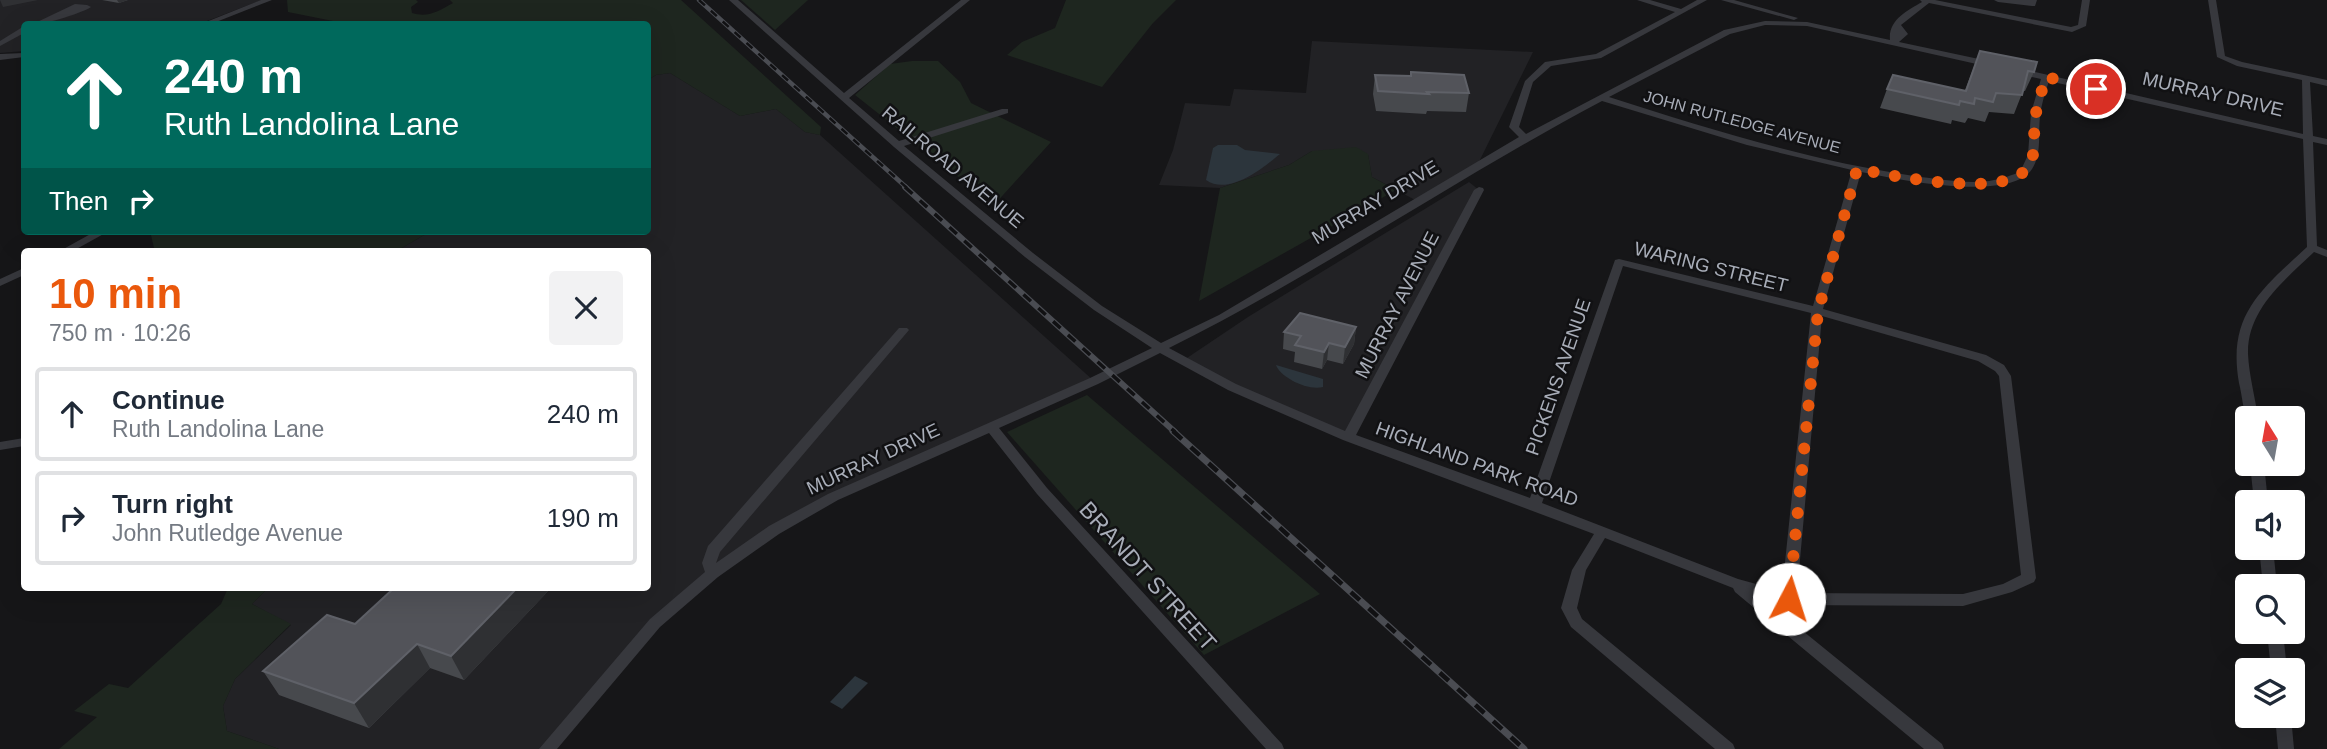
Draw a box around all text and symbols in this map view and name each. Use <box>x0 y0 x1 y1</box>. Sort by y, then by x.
icon: ahead <box>49 49 140 140</box>
text: 240 m <box>164 49 303 103</box>
pin <box>2066 59 2126 119</box>
street label: MURRAY DRIVE <box>2141 68 2285 120</box>
icon: arrive <box>2077 70 2115 108</box>
street label: JOHN RUTLEDGE AVENUE <box>1642 87 1842 157</box>
street label: RAILROAD AVENUE <box>878 102 1028 232</box>
text: Ruth Landolina Lane <box>164 106 459 142</box>
street label: MURRAY DRIVE <box>1308 156 1442 248</box>
icon: right <box>122 182 160 220</box>
text: Then <box>49 186 108 216</box>
street label: MURRAY AVENUE <box>1351 228 1443 382</box>
street label: WARING STREET <box>1632 238 1790 296</box>
text: 10 min <box>49 270 182 317</box>
button: close <box>549 271 623 345</box>
street label: PICKENS AVENUE <box>1521 296 1595 458</box>
text: 750 m · 10:26 <box>49 320 191 346</box>
text: Continue <box>112 385 225 415</box>
icon: ahead <box>53 395 91 433</box>
text: 240 m <box>547 399 619 429</box>
north arrow <box>2235 406 2305 476</box>
map controls <box>2235 406 2305 728</box>
text: Ruth Landolina Lane <box>112 416 324 442</box>
street label: HIGHLAND PARK ROAD <box>1373 418 1581 510</box>
street label: MURRAY DRIVE <box>803 419 943 499</box>
text: Turn right <box>112 489 233 519</box>
button: sound <box>2235 490 2305 560</box>
street label: BRANDT STREET <box>1074 496 1222 656</box>
icon: right <box>53 499 91 537</box>
text: 190 m <box>547 503 619 533</box>
text: John Rutledge Avenue <box>112 520 343 546</box>
position arrow <box>1752 562 1826 636</box>
button: search <box>2235 574 2305 644</box>
button: layers <box>2235 658 2305 728</box>

